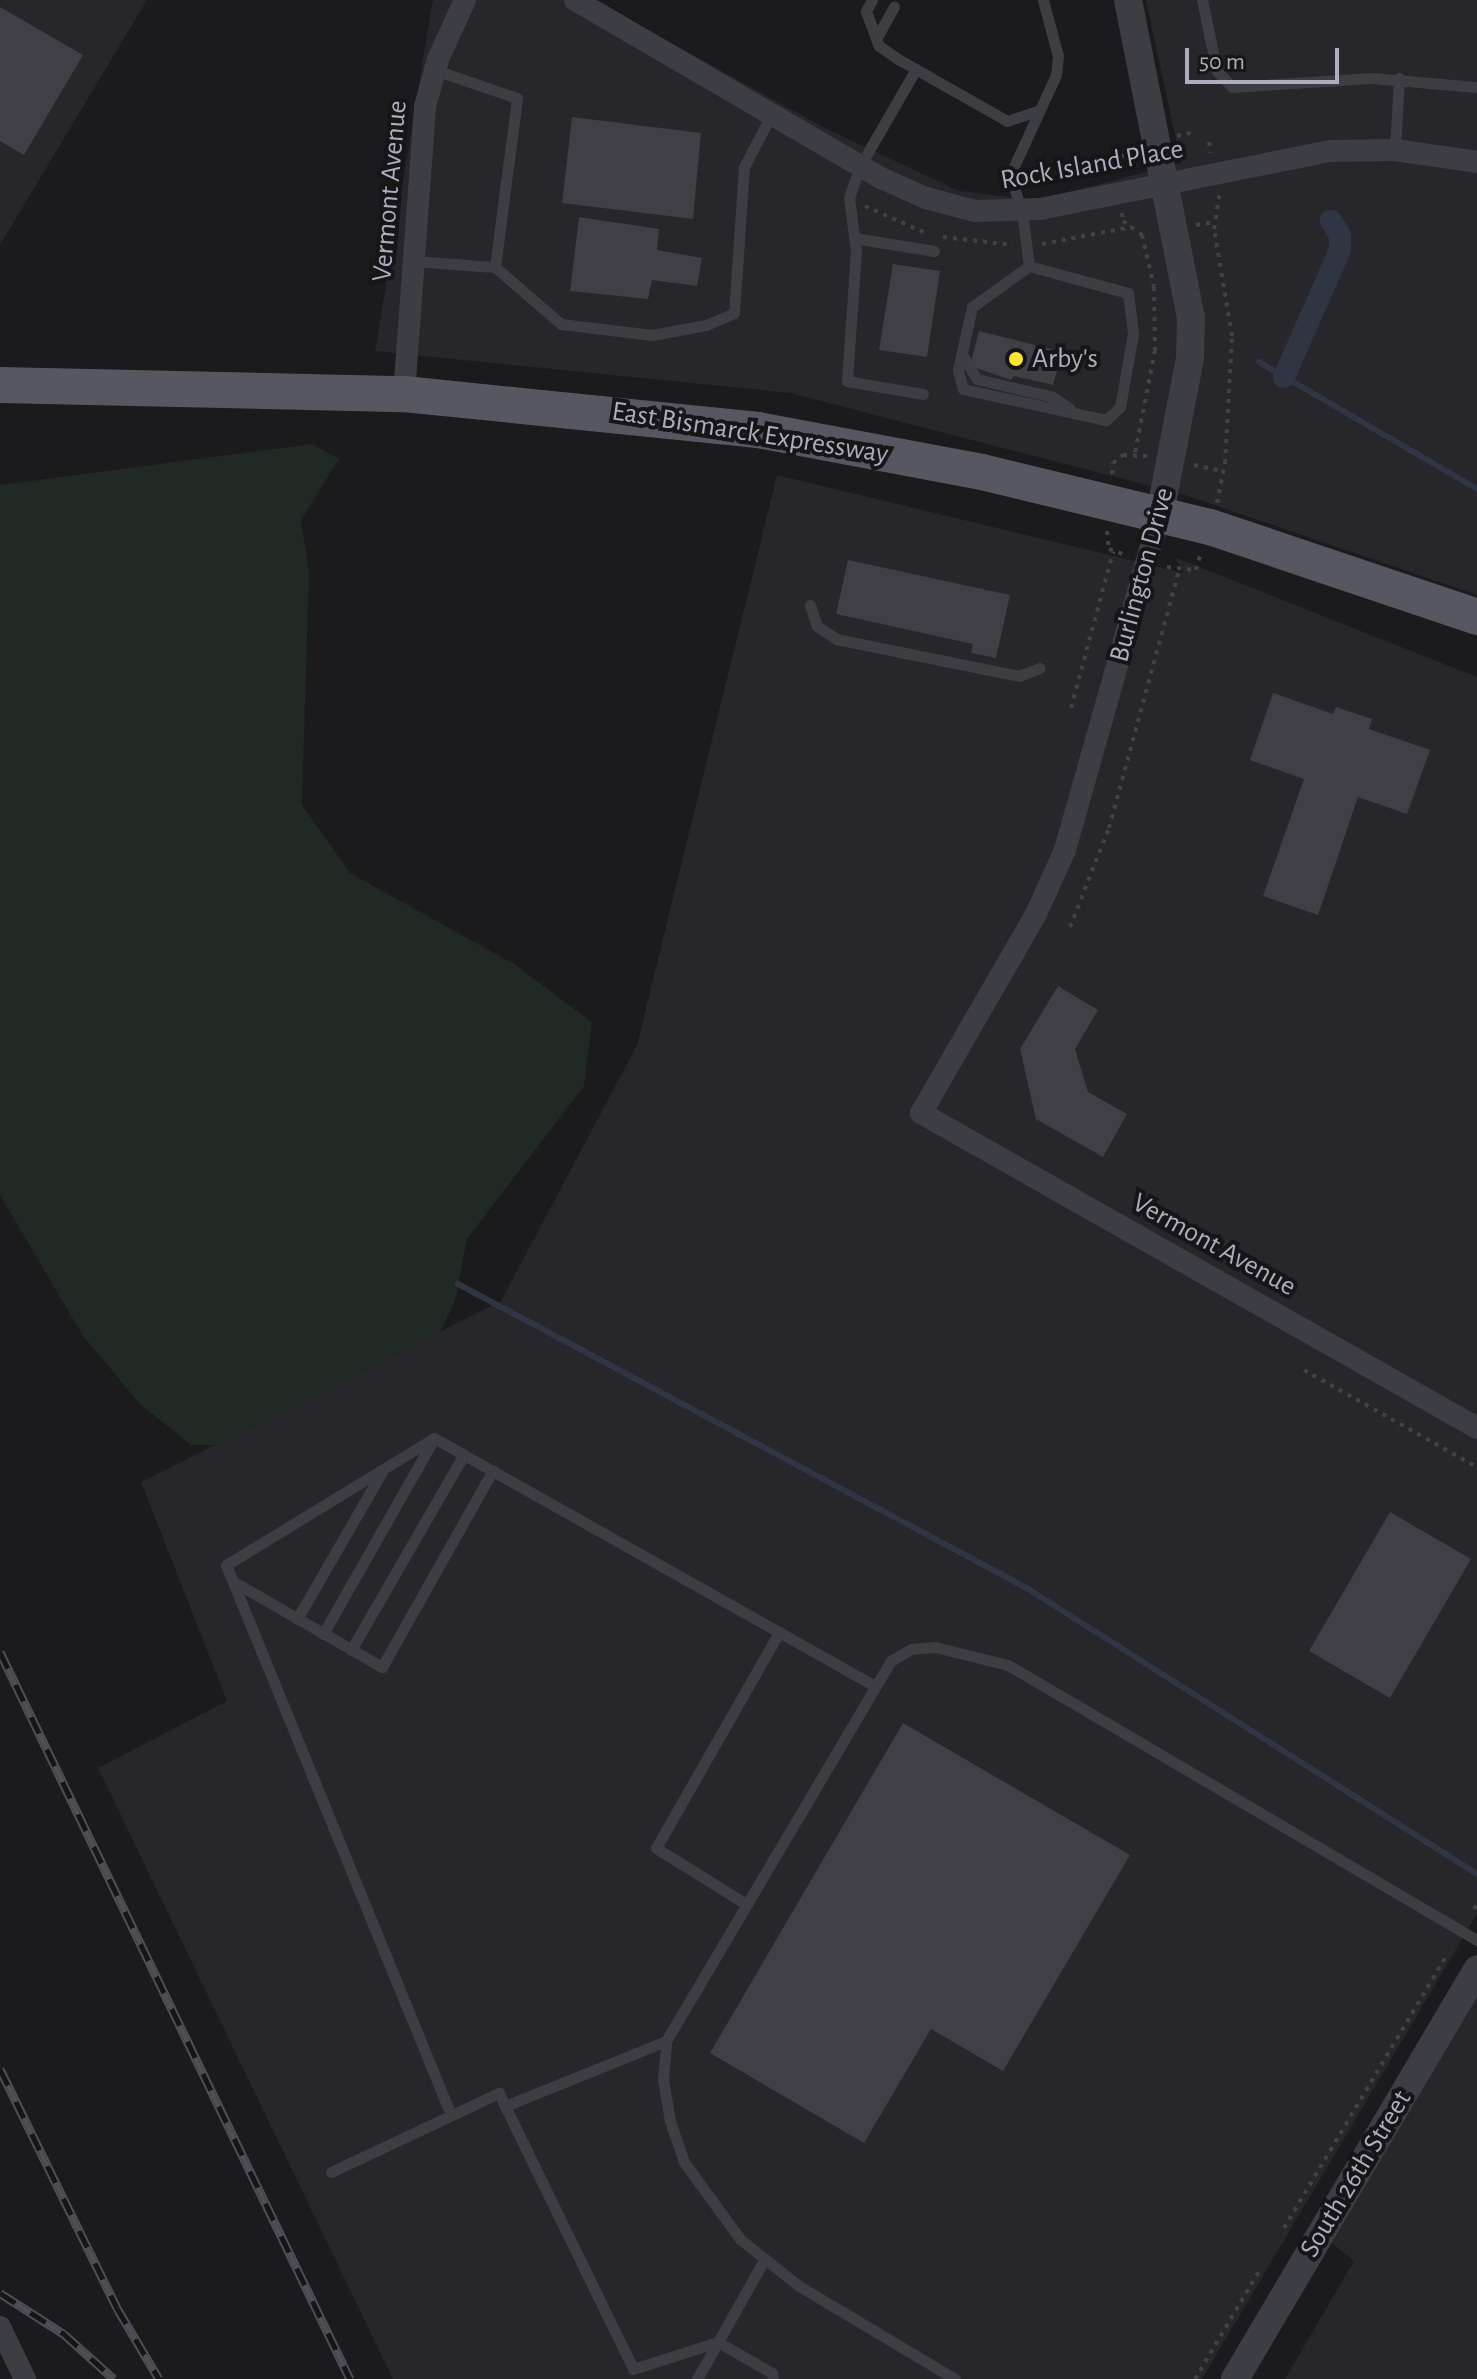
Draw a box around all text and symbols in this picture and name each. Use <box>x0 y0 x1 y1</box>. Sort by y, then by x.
scale bar <box>1189 32 1343 82</box>
text: 50 m <box>1199 50 1245 74</box>
street label: Vermont Avenue <box>365 99 415 283</box>
street label: Rock Island Place <box>998 132 1186 198</box>
place label: Arby's <box>1032 342 1098 376</box>
marker: Arby's <box>1007 350 1025 368</box>
street label: East Bismarck Expressway <box>609 395 891 471</box>
street label: Burlington Drive <box>1103 484 1181 666</box>
street label: Vermont Avenue <box>1126 1186 1302 1304</box>
street label: South 26th Street <box>1293 2084 1419 2264</box>

